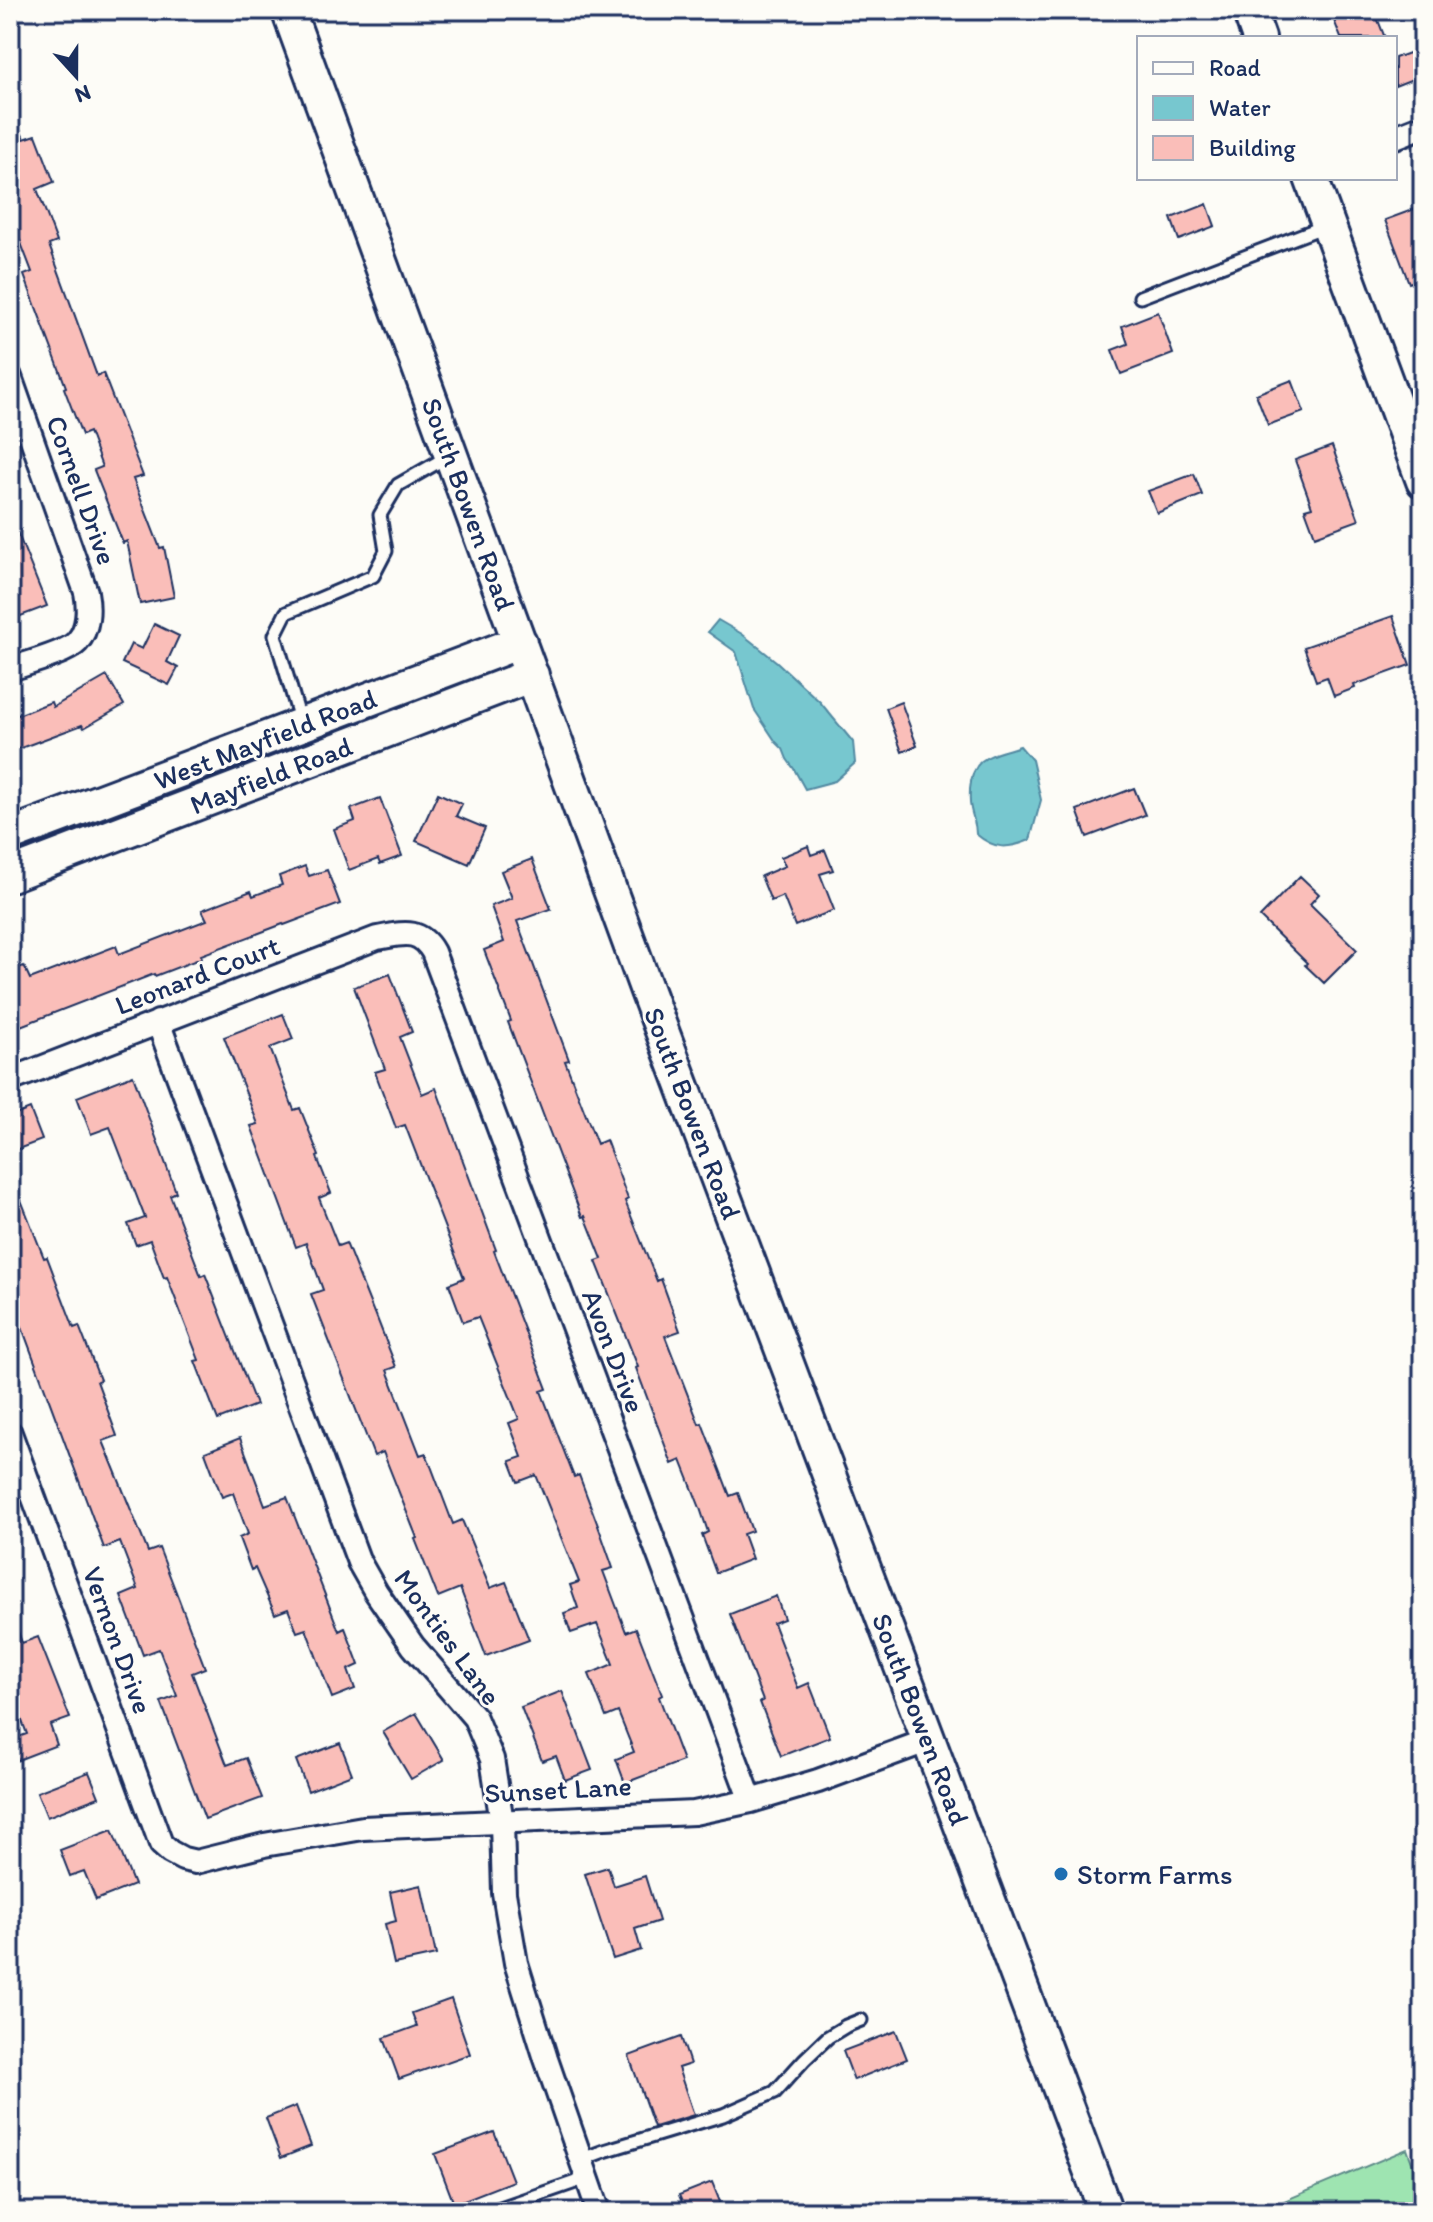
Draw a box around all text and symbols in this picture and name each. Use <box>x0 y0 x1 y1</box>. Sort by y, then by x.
north arrow <box>36 36 116 116</box>
legend <box>1137 36 1397 180</box>
text: Road <box>1209 53 1261 82</box>
text: N <box>71 79 95 109</box>
text: Water <box>1209 93 1271 122</box>
text: Building <box>1209 133 1296 162</box>
street label: South Bowen Road <box>415 393 523 615</box>
street label: Cornell Drive <box>39 411 125 569</box>
street label: West Mayfield Road <box>149 681 381 797</box>
street label: Mayfield Road <box>185 729 357 821</box>
street label: Leonard Court <box>110 928 284 1022</box>
street label: South Bowen Road <box>637 1002 749 1224</box>
street label: Avon Drive <box>575 1285 653 1417</box>
street label: Vernon Drive <box>76 1562 160 1718</box>
street label: Monties Lane <box>387 1562 509 1712</box>
street label: South Bowen Road <box>865 1608 977 1830</box>
street label: Sunset Lane <box>483 1768 633 1810</box>
place label: Storm Farms <box>1077 1857 1233 1891</box>
marker: Storm Farms <box>1052 1865 1070 1883</box>

